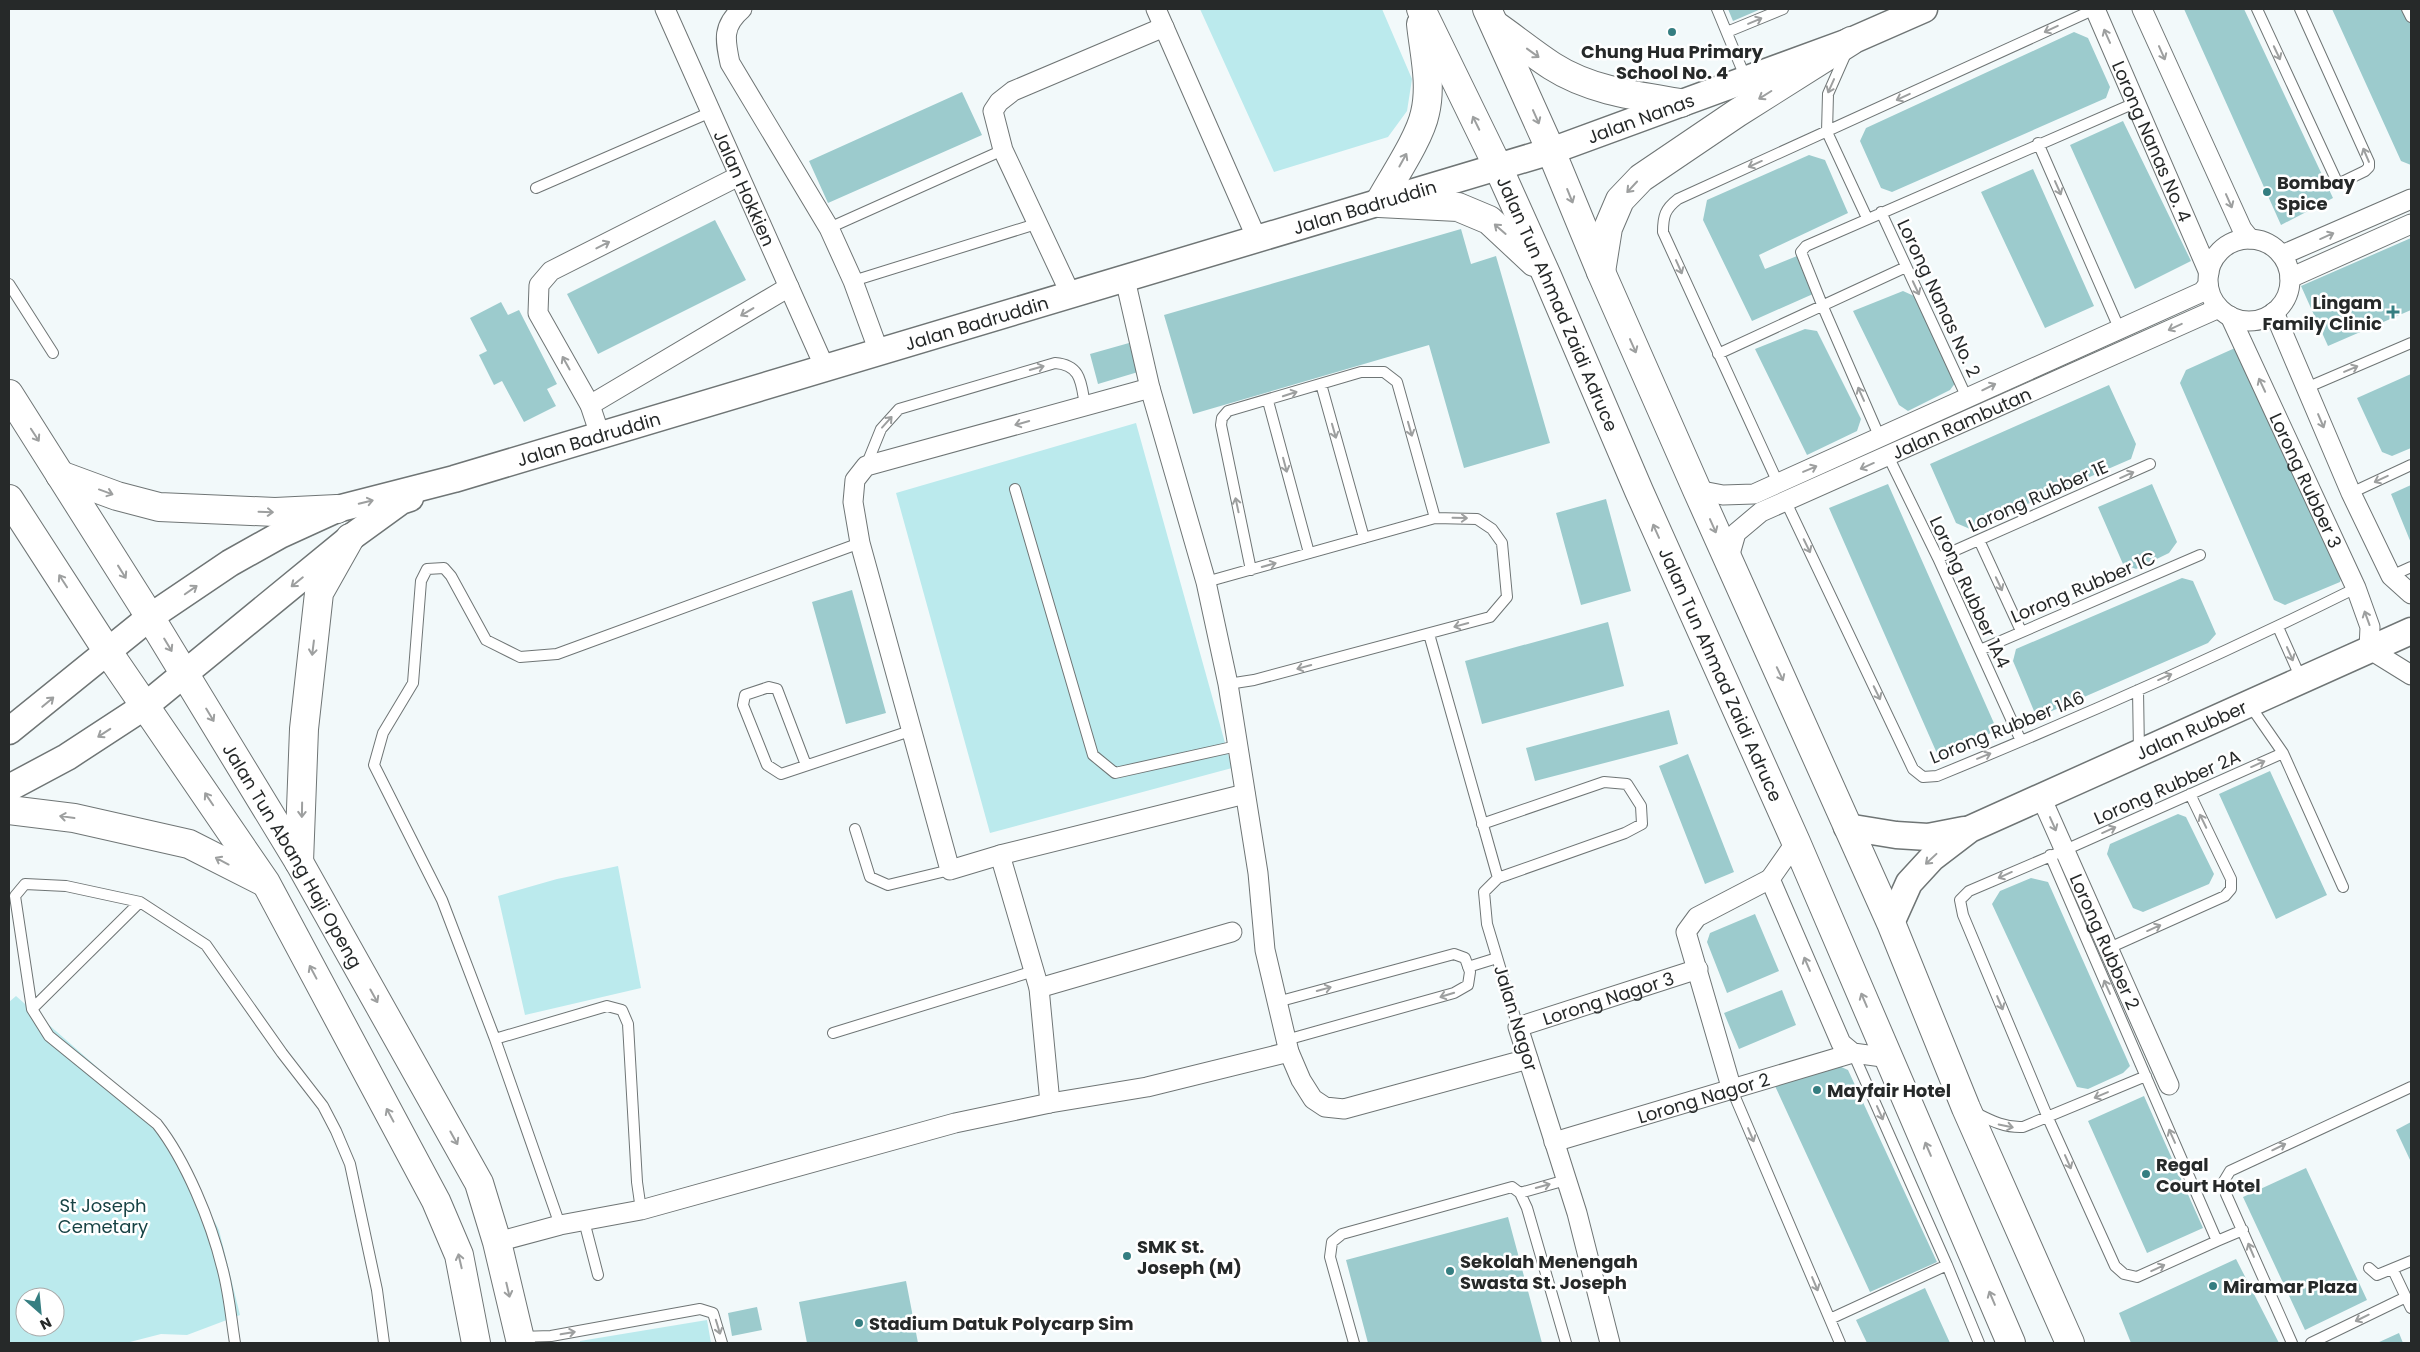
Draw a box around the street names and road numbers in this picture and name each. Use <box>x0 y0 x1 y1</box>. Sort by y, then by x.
street label: Lorong Nanas No. 4 <box>2106 57 2198 226</box>
street label: Jalan Nanas <box>1583 87 1698 149</box>
street label: Jalan Hokkien <box>708 126 782 250</box>
street label: Jalan Tun Ahmad Zaidi Adruce <box>1491 172 1625 435</box>
street label: Jalan Badruddin <box>1290 173 1439 240</box>
street label: Lorong Nanas No. 2 <box>1891 215 1987 381</box>
street label: Jalan Badruddin <box>902 289 1051 356</box>
street label: Jalan Rambutan <box>1888 381 2035 465</box>
street label: Jalan Badruddin <box>514 406 663 472</box>
street label: Lorong Rubber 3 <box>2264 409 2348 552</box>
street label: Lorong Rubber 1E <box>1964 454 2112 538</box>
street label: Lorong Rubber 1A4 <box>1924 512 2016 672</box>
street label: Jalan Tun Ahmad Zaidi Adruce <box>1653 543 1789 805</box>
street label: Lorong Rubber 1C <box>2007 545 2159 629</box>
street label: Lorong Rubber 1A6 <box>1926 685 2088 769</box>
street label: Jalan Rubber <box>2132 694 2251 766</box>
street label: Jalan Tun Abang Haji Openg <box>217 738 369 973</box>
street label: Lorong Rubber 2A <box>2090 743 2244 831</box>
street label: Lorong Rubber 2 <box>2064 870 2146 1013</box>
street label: Jalan Nagor <box>1488 962 1544 1074</box>
street label: Lorong Nagor 3 <box>1539 965 1677 1031</box>
street label: Lorong Nagor 2 <box>1635 1066 1772 1129</box>

